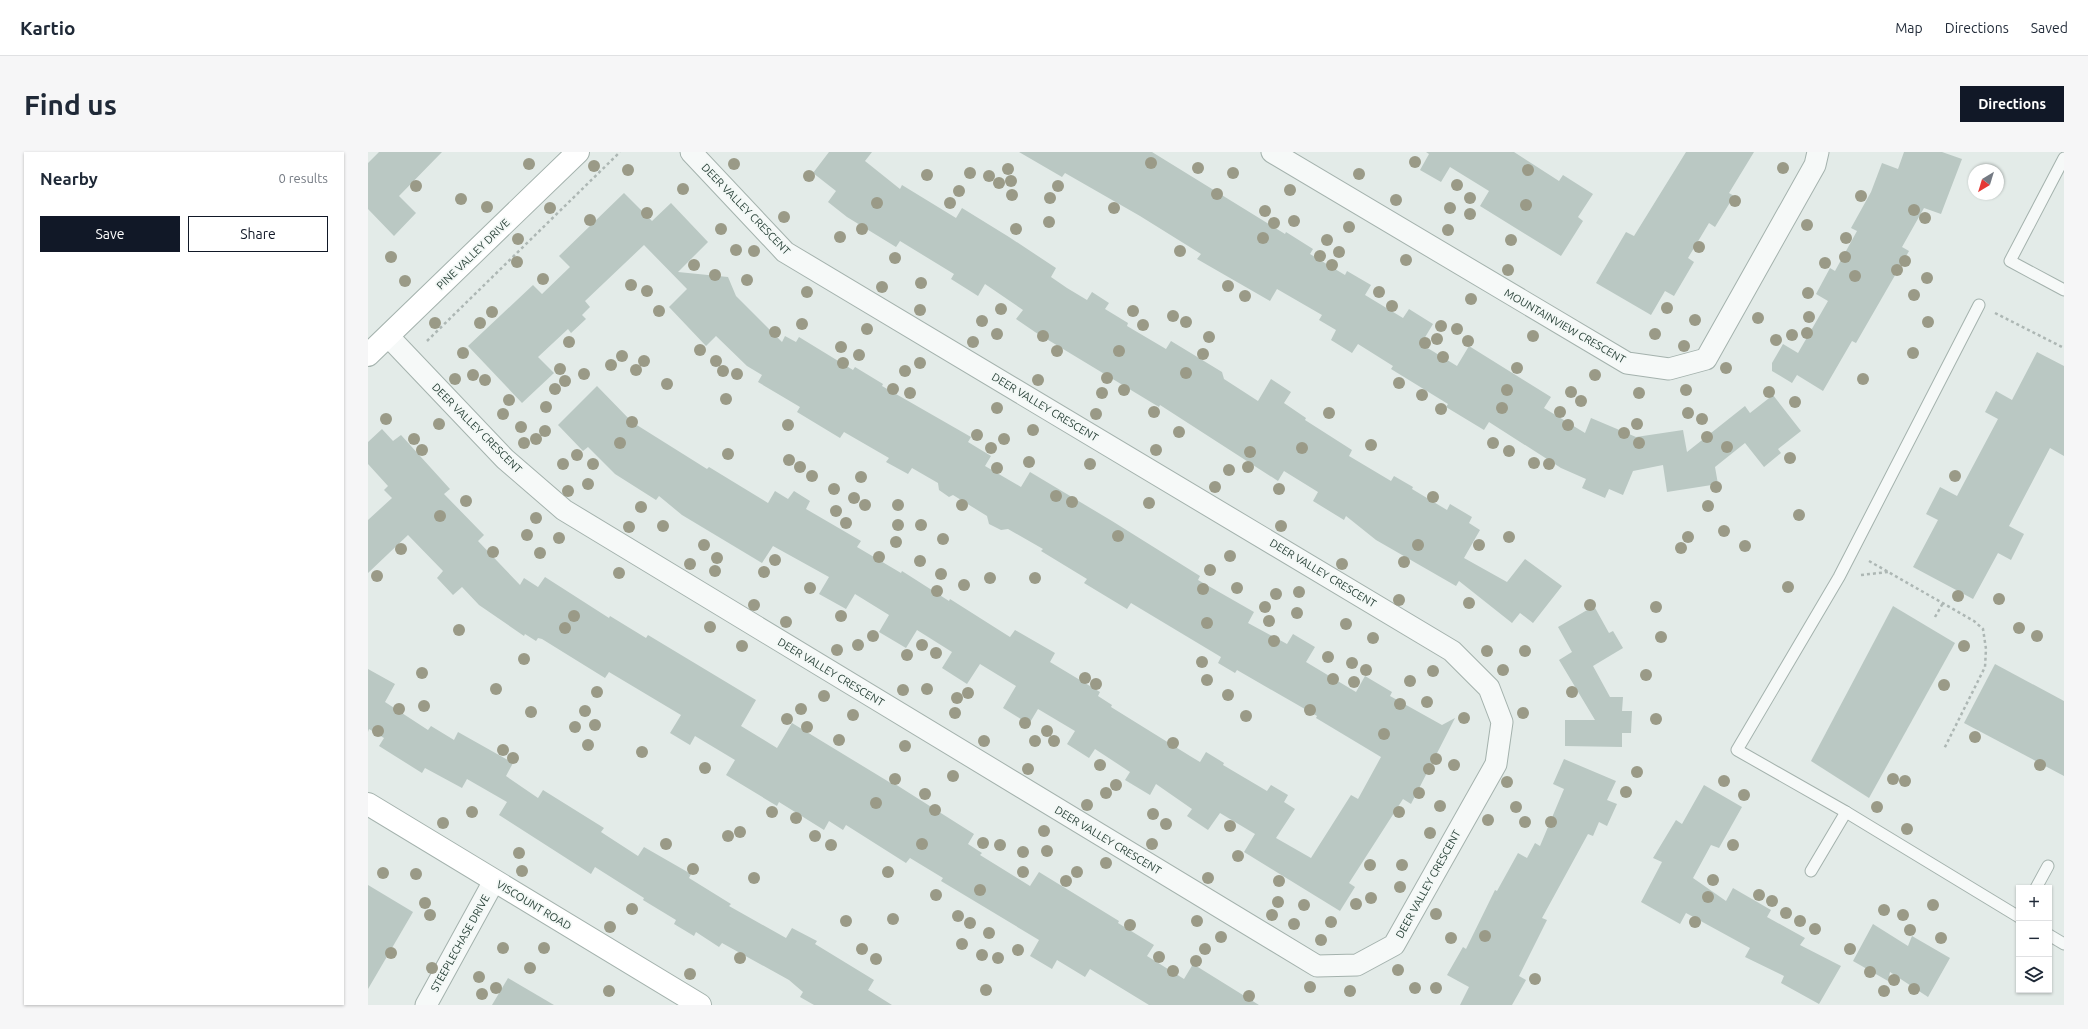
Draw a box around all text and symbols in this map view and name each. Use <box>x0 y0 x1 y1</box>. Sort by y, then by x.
text: Kartio <box>20 17 76 39</box>
text: Map <box>1895 20 1923 36</box>
text: Directions <box>1945 20 2009 36</box>
text: Saved <box>2031 20 2068 36</box>
button: Directions <box>1960 86 2064 122</box>
text: Find us <box>24 89 117 120</box>
street label: DEER VALLEY CRESCENT <box>699 161 793 257</box>
north arrow <box>1968 164 2004 200</box>
text: Nearby <box>40 169 98 188</box>
text: 0 results <box>278 171 328 185</box>
button: Save <box>40 216 180 252</box>
button: Share <box>188 216 328 252</box>
street label: PINE VALLEY DRIVE <box>434 216 512 292</box>
street label: MOUNTAINVIEW CRESCENT <box>1502 286 1628 366</box>
street label: DEER VALLEY CRESCENT <box>990 371 1100 443</box>
street label: DEER VALLEY CRESCENT <box>430 381 524 475</box>
street label: DEER VALLEY CRESCENT <box>1268 537 1378 609</box>
street label: DEER VALLEY CRESCENT <box>776 636 886 708</box>
street label: DEER VALLEY CRESCENT <box>1053 804 1163 876</box>
street label: DEER VALLEY CRESCENT <box>1393 828 1463 940</box>
street label: VISCOUNT ROAD <box>495 878 574 932</box>
map controls <box>2016 885 2052 993</box>
button: + <box>2016 885 2052 921</box>
street label: STEEPLECHASE DRIVE <box>428 892 492 994</box>
button: − <box>2016 921 2052 957</box>
button: layers <box>2016 957 2052 993</box>

